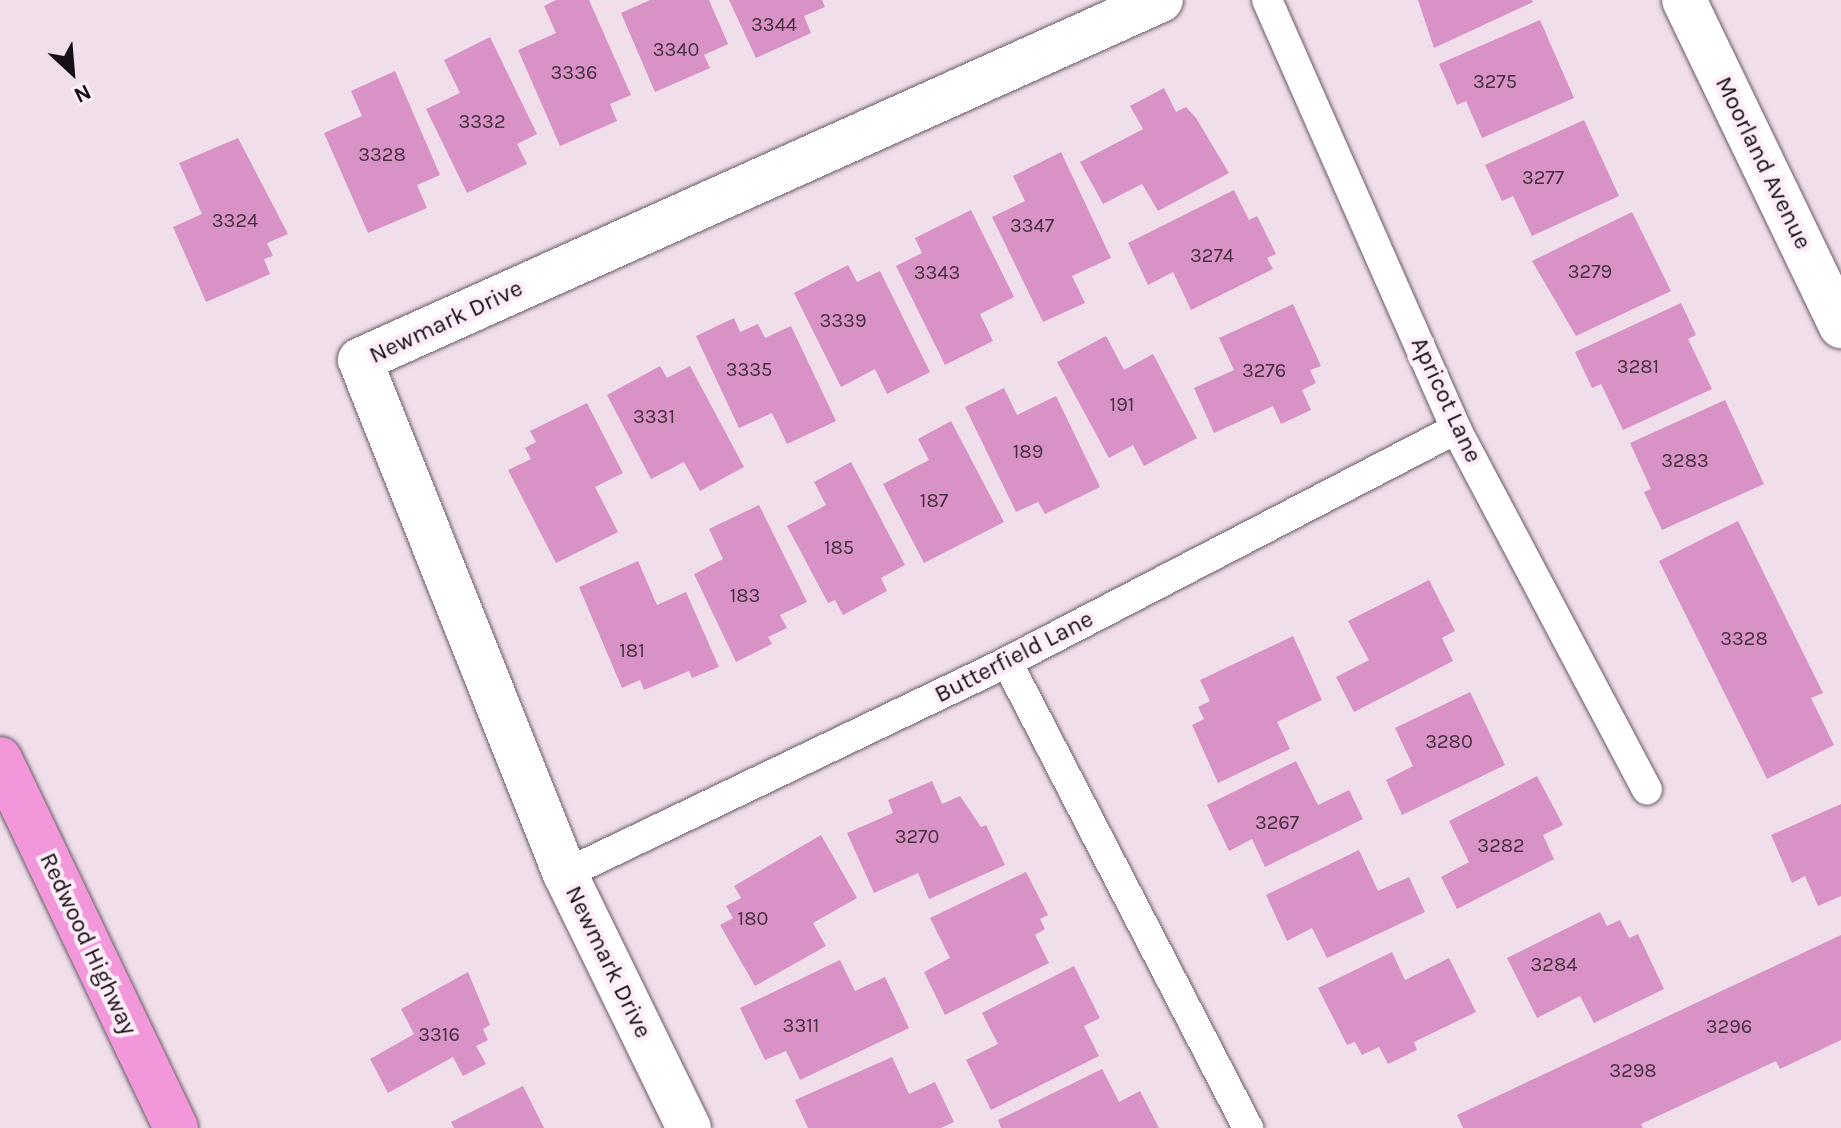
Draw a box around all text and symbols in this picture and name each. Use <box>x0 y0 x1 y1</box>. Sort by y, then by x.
house number: 3344 <box>751 12 797 36</box>
north arrow <box>32 32 112 112</box>
house number: 3340 <box>653 37 699 61</box>
house number: 3336 <box>551 60 597 84</box>
house number: 3275 <box>1473 69 1517 93</box>
street label: Moorland Avenue <box>1709 72 1817 254</box>
text: N <box>70 78 95 109</box>
house number: 3332 <box>458 109 506 133</box>
house number: 3328 <box>358 142 406 166</box>
house number: 3277 <box>1522 165 1564 189</box>
house number: 3324 <box>212 208 258 232</box>
house number: 3347 <box>1010 213 1054 237</box>
house number: 3274 <box>1190 243 1234 267</box>
house number: 3279 <box>1568 259 1612 283</box>
house number: 3343 <box>914 260 960 284</box>
street label: Newmark Drive <box>365 274 527 370</box>
house number: 3339 <box>819 308 867 332</box>
street label: Apricot Lane <box>1404 333 1488 467</box>
house number: 3281 <box>1617 354 1659 378</box>
house number: 3335 <box>726 357 772 381</box>
house number: 3276 <box>1242 358 1286 382</box>
house number: 191 <box>1110 392 1134 416</box>
house number: 3331 <box>633 404 675 428</box>
house number: 189 <box>1013 439 1043 463</box>
house number: 3283 <box>1661 448 1709 472</box>
house number: 187 <box>920 488 948 512</box>
house number: 185 <box>824 535 854 559</box>
house number: 183 <box>730 583 760 607</box>
street label: Butterfield Lane <box>930 605 1098 709</box>
house number: 3328 <box>1720 626 1768 650</box>
house number: 181 <box>619 638 645 662</box>
house number: 3280 <box>1425 729 1473 753</box>
house number: 3267 <box>1255 810 1299 834</box>
house number: 3270 <box>895 824 939 848</box>
house number: 3282 <box>1477 833 1525 857</box>
street label: Redwood Highway <box>33 848 143 1040</box>
street label: Newmark Drive <box>559 881 657 1043</box>
house number: 180 <box>738 906 768 930</box>
house number: 3284 <box>1531 952 1577 976</box>
house number: 3311 <box>783 1013 819 1037</box>
house number: 3296 <box>1706 1014 1752 1038</box>
house number: 3316 <box>418 1022 460 1046</box>
house number: 3298 <box>1609 1058 1657 1082</box>

